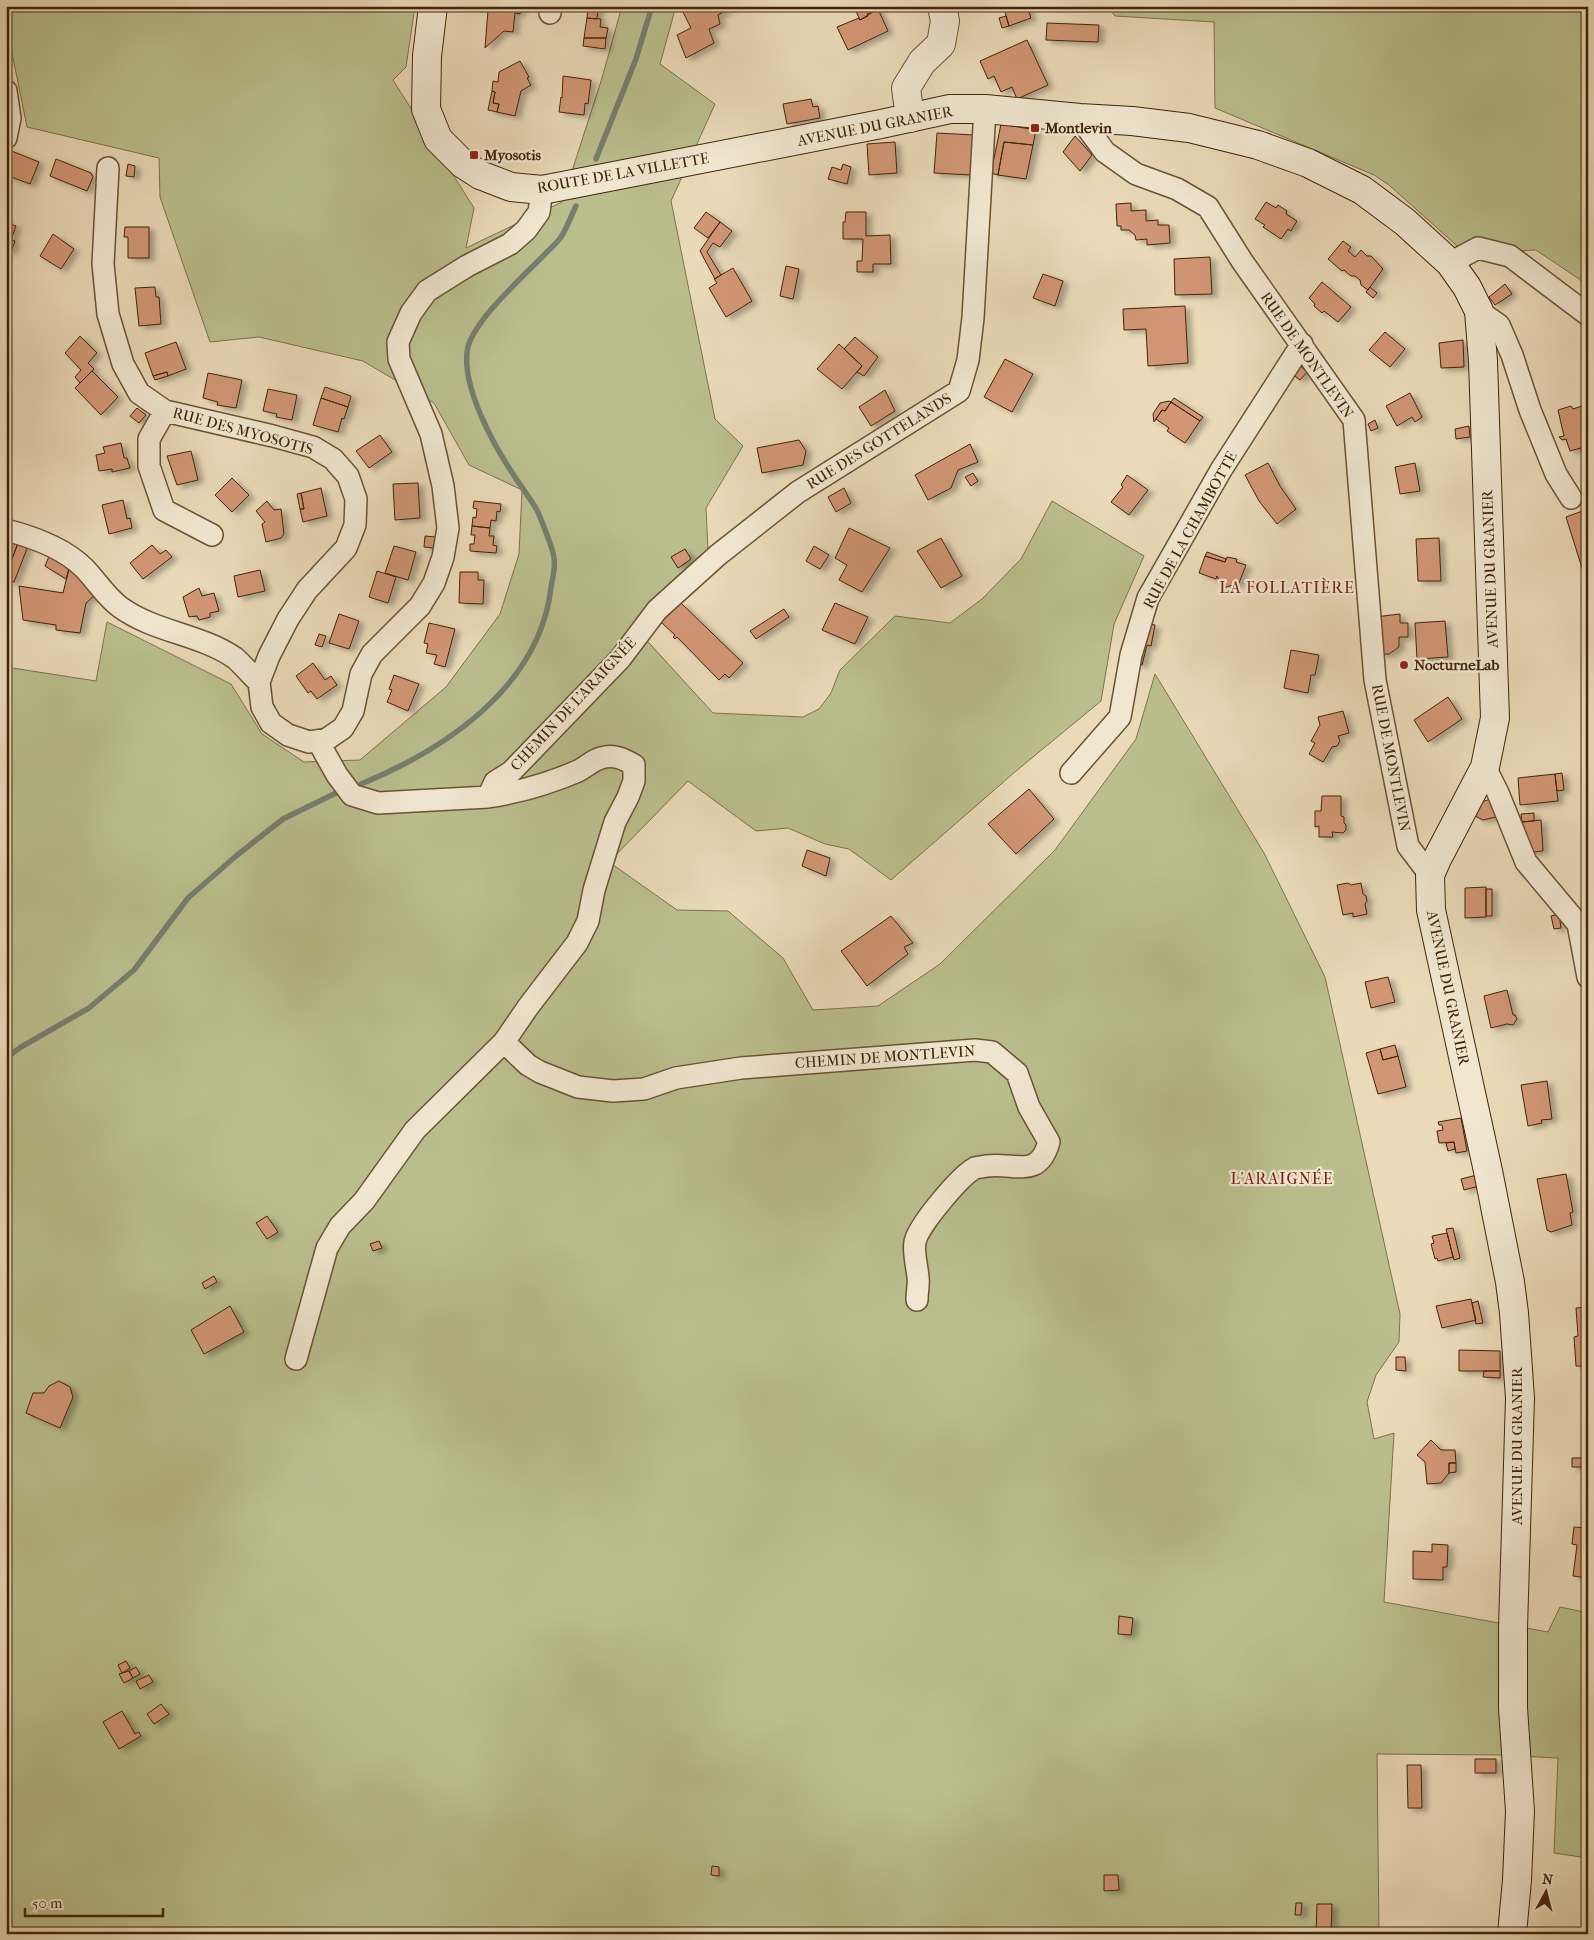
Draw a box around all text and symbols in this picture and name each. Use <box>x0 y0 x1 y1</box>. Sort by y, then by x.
street label: AVENUE DU GRANIER <box>795 102 955 150</box>
place label: Montlevin <box>1044 119 1112 137</box>
marker: Montlevin <box>1029 122 1041 134</box>
place label: Myosotis <box>483 146 542 164</box>
marker: Myosotis <box>468 149 480 161</box>
street label: ROUTE DE LA VILLETTE <box>535 149 711 197</box>
street label: RUE DE MONTLEVIN <box>1257 288 1358 422</box>
street label: RUE DES GOTTELANDS <box>803 389 955 493</box>
street label: RUE DES MYOSOTIS <box>171 404 315 458</box>
street label: RUE DE LA CHAMBOTTE <box>1139 448 1241 612</box>
street label: AVENUE DU GRANIER <box>1478 489 1502 649</box>
district label: LA FOLLATIÈRE <box>1219 577 1355 597</box>
street label: CHEMIN DE L'ARAIGNÉE <box>506 634 640 774</box>
place label: NocturneLab <box>1414 656 1500 674</box>
marker: NocturneLab <box>1398 659 1410 671</box>
street label: RUE DE MONTLEVIN <box>1368 683 1414 834</box>
street label: AVENUE DU GRANIER <box>1423 908 1473 1068</box>
street label: CHEMIN DE MONTLEVIN <box>794 1042 976 1072</box>
district label: L'ARAIGNÉE <box>1231 1168 1333 1188</box>
street label: AVENUE DU GRANIER <box>1508 1366 1526 1526</box>
north arrow <box>1522 1868 1572 1918</box>
text: N <box>1541 1871 1554 1889</box>
scale bar <box>25 1885 162 1917</box>
text: 50 m <box>32 1894 63 1912</box>

